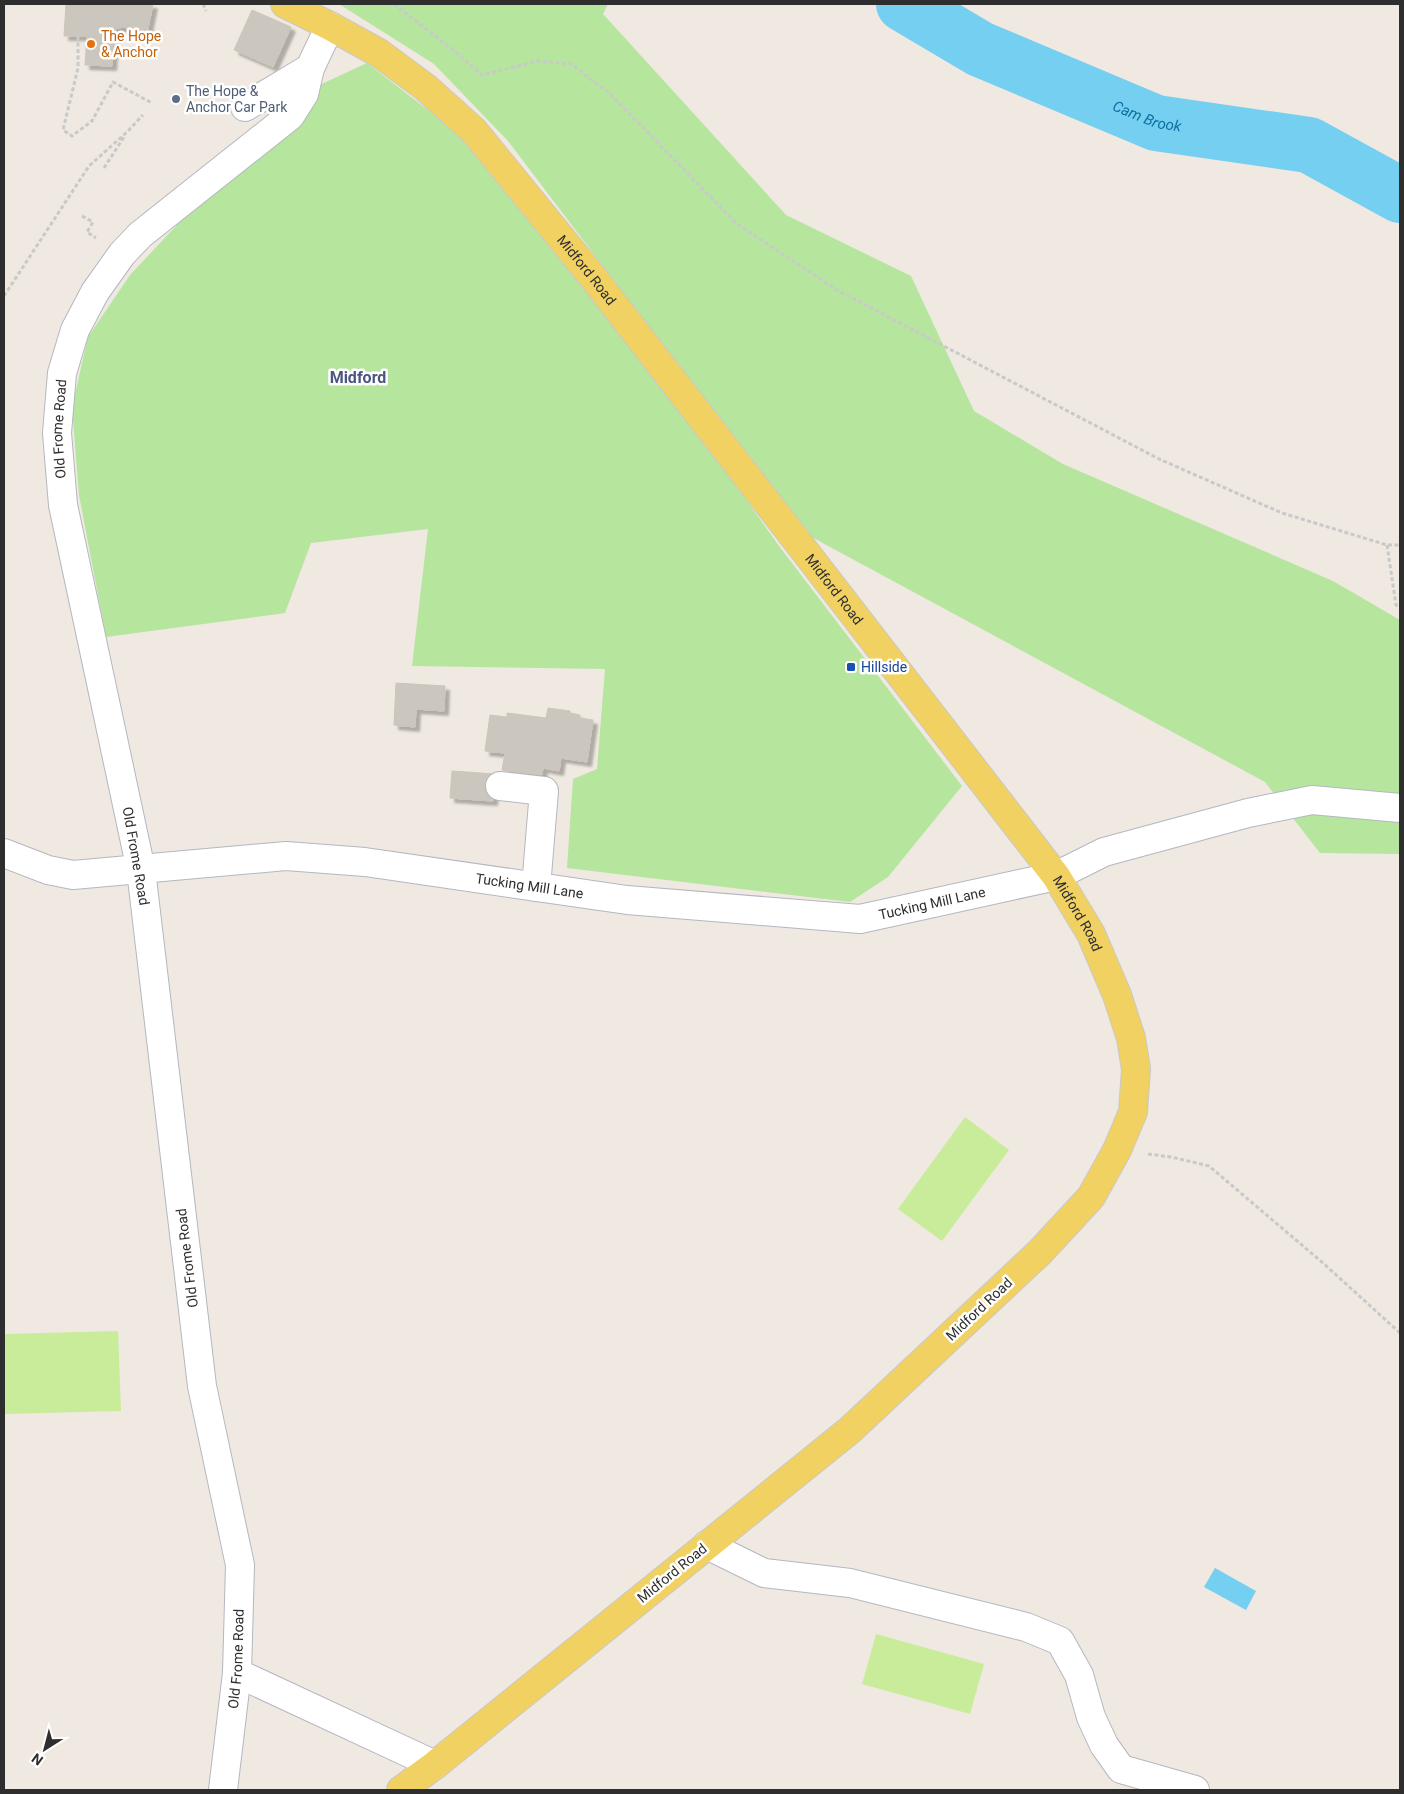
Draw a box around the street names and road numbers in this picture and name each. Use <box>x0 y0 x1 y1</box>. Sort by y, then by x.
street label: Midford Road <box>554 232 619 308</box>
street label: Old Frome Road <box>49 378 69 479</box>
street label: Midford Road <box>802 551 866 628</box>
street label: Old Frome Road <box>119 805 153 907</box>
street label: Tucking Mill Lane <box>475 870 584 902</box>
street label: Midford Road <box>1050 873 1105 954</box>
street label: Tucking Mill Lane <box>877 884 987 923</box>
street label: Old Frome Road <box>173 1207 201 1309</box>
street label: Midford Road <box>943 1274 1015 1344</box>
street label: Midford Road <box>634 1540 710 1606</box>
street label: Old Frome Road <box>225 1609 247 1710</box>

